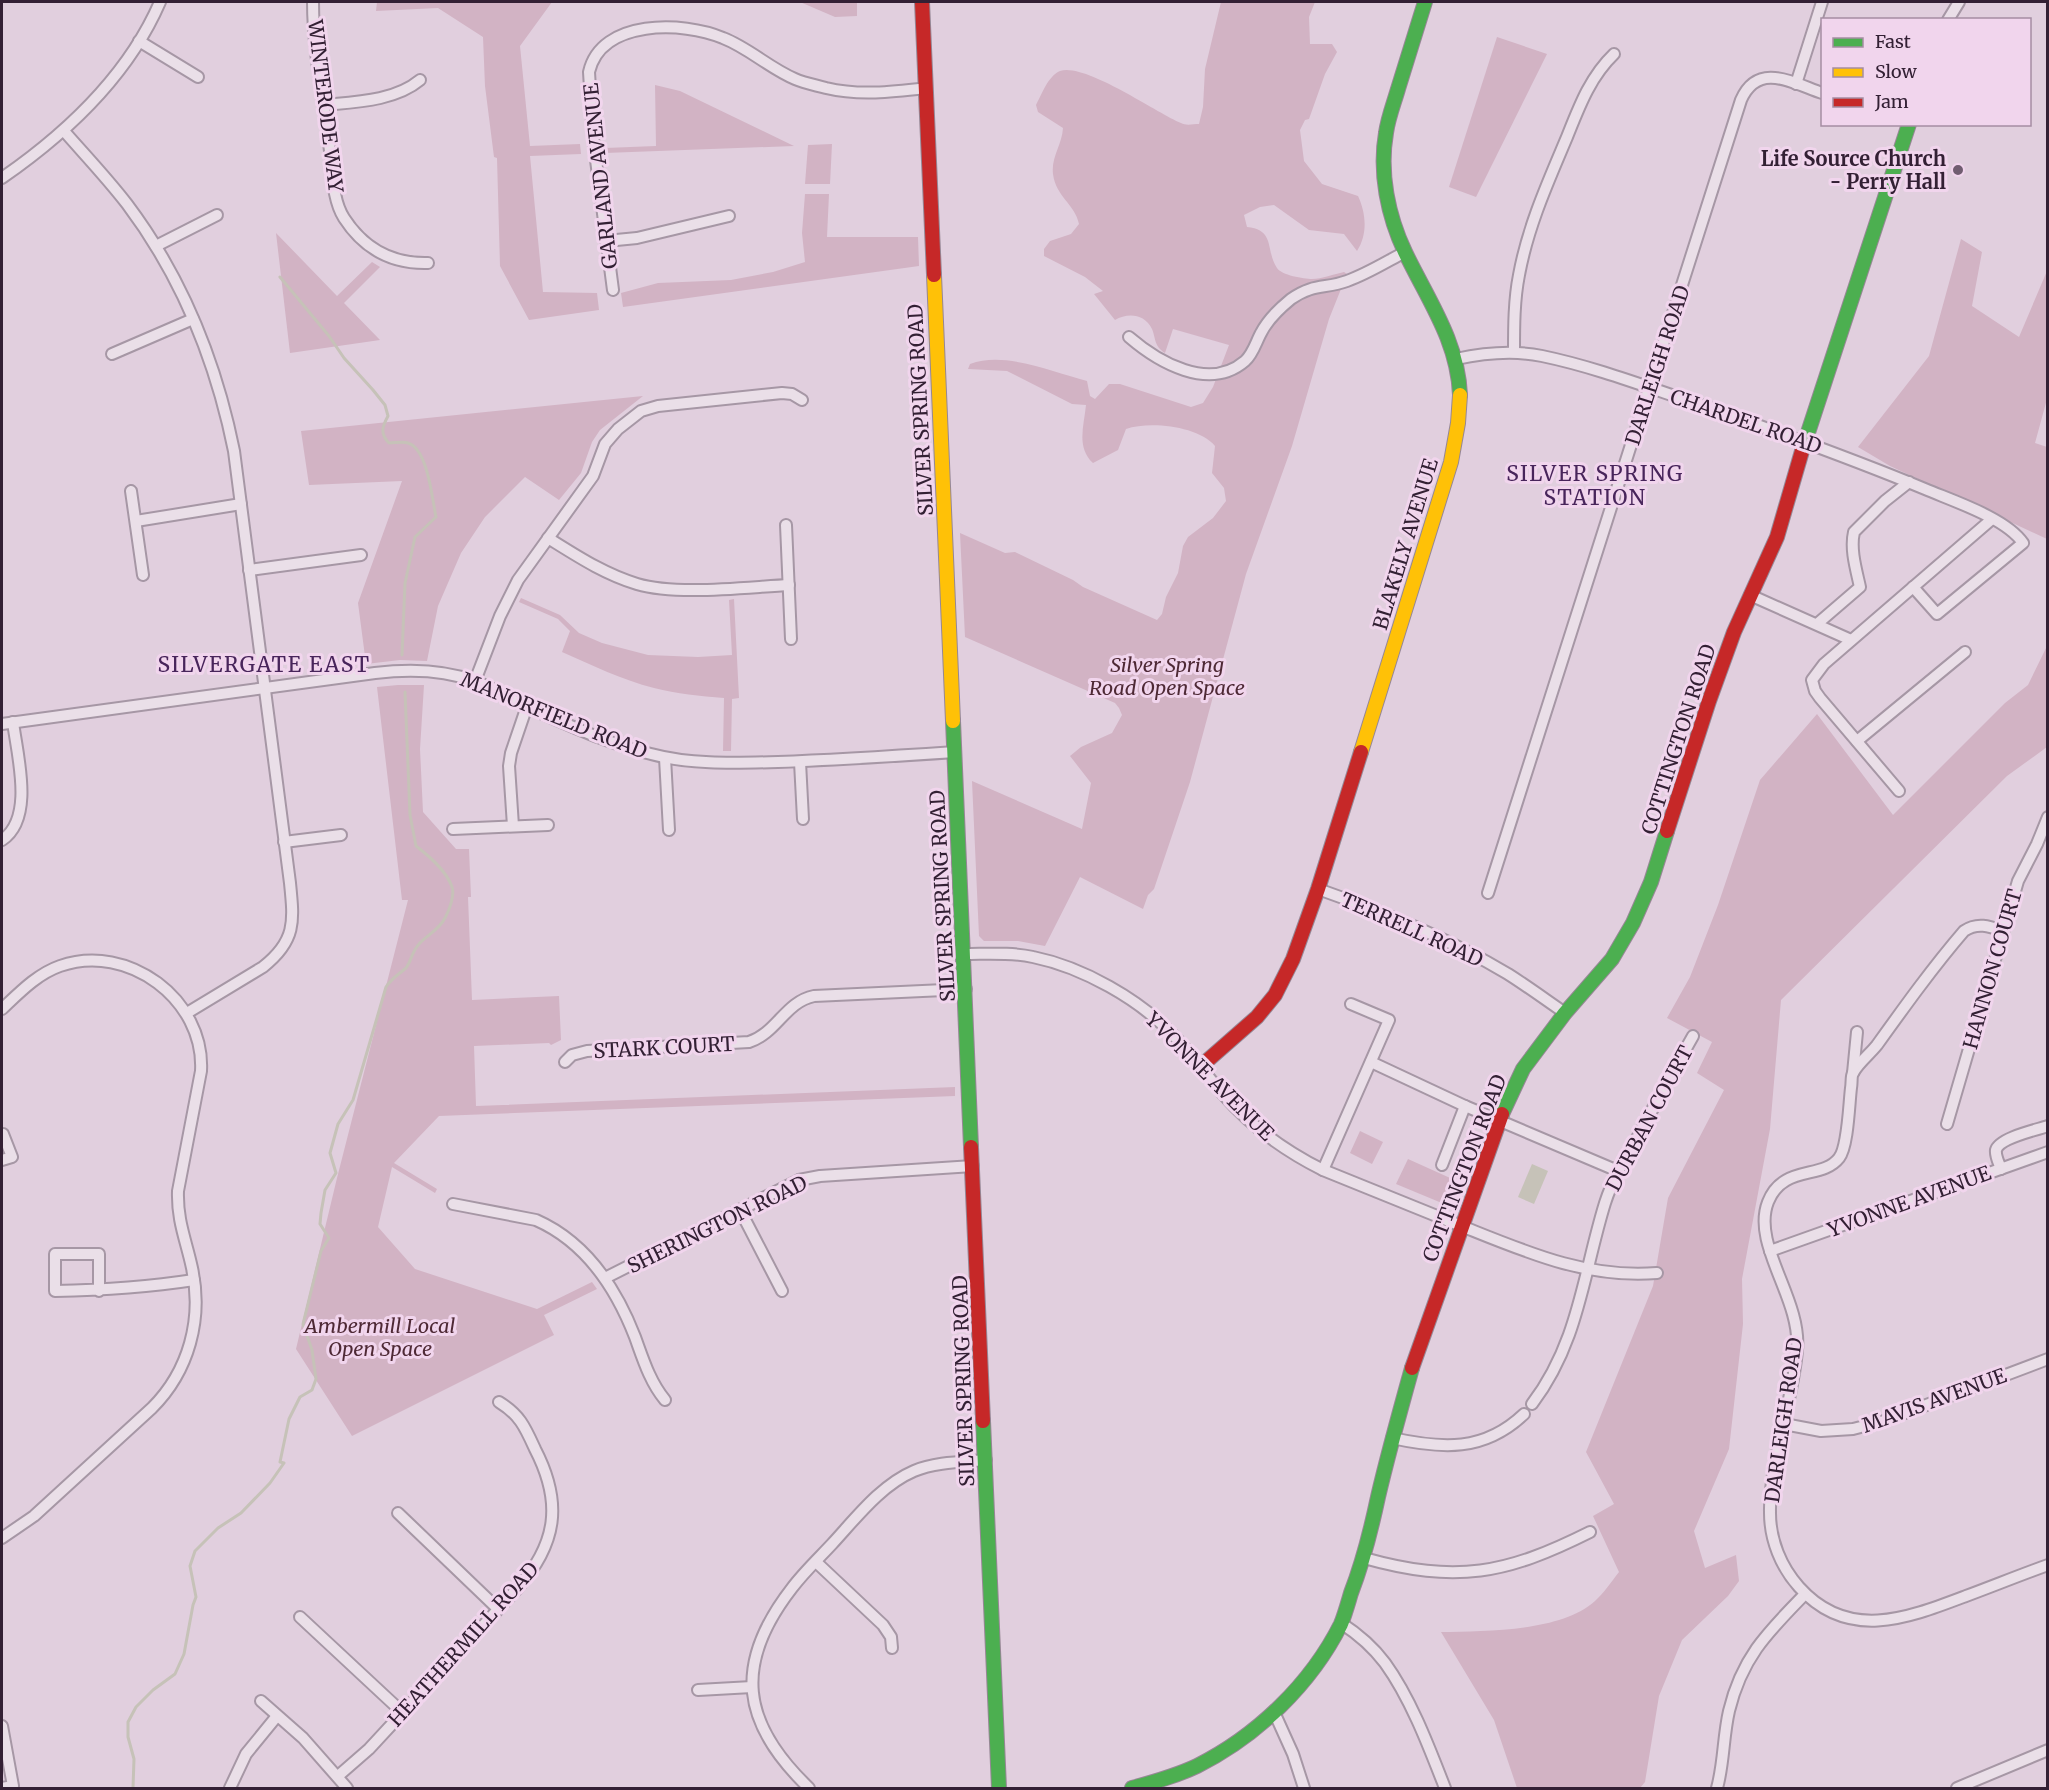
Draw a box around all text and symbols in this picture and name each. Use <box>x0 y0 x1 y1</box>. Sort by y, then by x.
street label: WINTERODE WAY <box>303 17 349 195</box>
legend <box>1821 18 2031 126</box>
text: Fast <box>1875 30 1911 53</box>
text: Slow <box>1875 60 1918 83</box>
street label: GARLAND AVENUE <box>578 82 622 270</box>
text: Jam <box>1874 90 1909 113</box>
place label: Life Source Church - Perry Hall <box>1761 146 1947 194</box>
marker: Life Source Church - Perry Hall <box>1951 163 1965 177</box>
street label: DARLEIGH ROAD <box>1619 282 1695 448</box>
street label: SILVER SPRING ROAD <box>902 304 938 516</box>
street label: CHARDEL ROAD <box>1667 383 1825 459</box>
street label: BLAKELY AVENUE <box>1367 455 1443 633</box>
district label: SILVER SPRING STATION <box>1506 460 1684 511</box>
street label: COTTINGTON ROAD <box>1635 641 1721 837</box>
district label: SILVERGATE EAST <box>157 651 371 678</box>
park label: Silver Spring Road Open Space <box>1089 652 1245 700</box>
street label: MANORFIELD ROAD <box>457 666 651 764</box>
street label: SILVER SPRING ROAD <box>924 790 960 1002</box>
street label: TERRELL ROAD <box>1337 886 1487 972</box>
street label: HANNON COURT <box>1957 886 2027 1052</box>
street label: YVONNE AVENUE <box>1140 1006 1280 1146</box>
street label: STARK COURT <box>593 1031 735 1063</box>
street label: DURBAN COURT <box>1600 1041 1698 1195</box>
street label: COTTINGTON ROAD <box>1417 1071 1511 1265</box>
street label: YVONNE AVENUE <box>1823 1160 1994 1242</box>
street label: SHERINGTON ROAD <box>623 1170 811 1278</box>
street label: SILVER SPRING ROAD <box>947 1275 979 1487</box>
park label: Ambermill Local Open Space <box>303 1313 455 1361</box>
street label: DARLEIGH ROAD <box>1759 1336 1807 1504</box>
street label: MAVIS AVENUE <box>1858 1362 2010 1438</box>
street label: HEATHERMILL ROAD <box>382 1557 544 1731</box>

